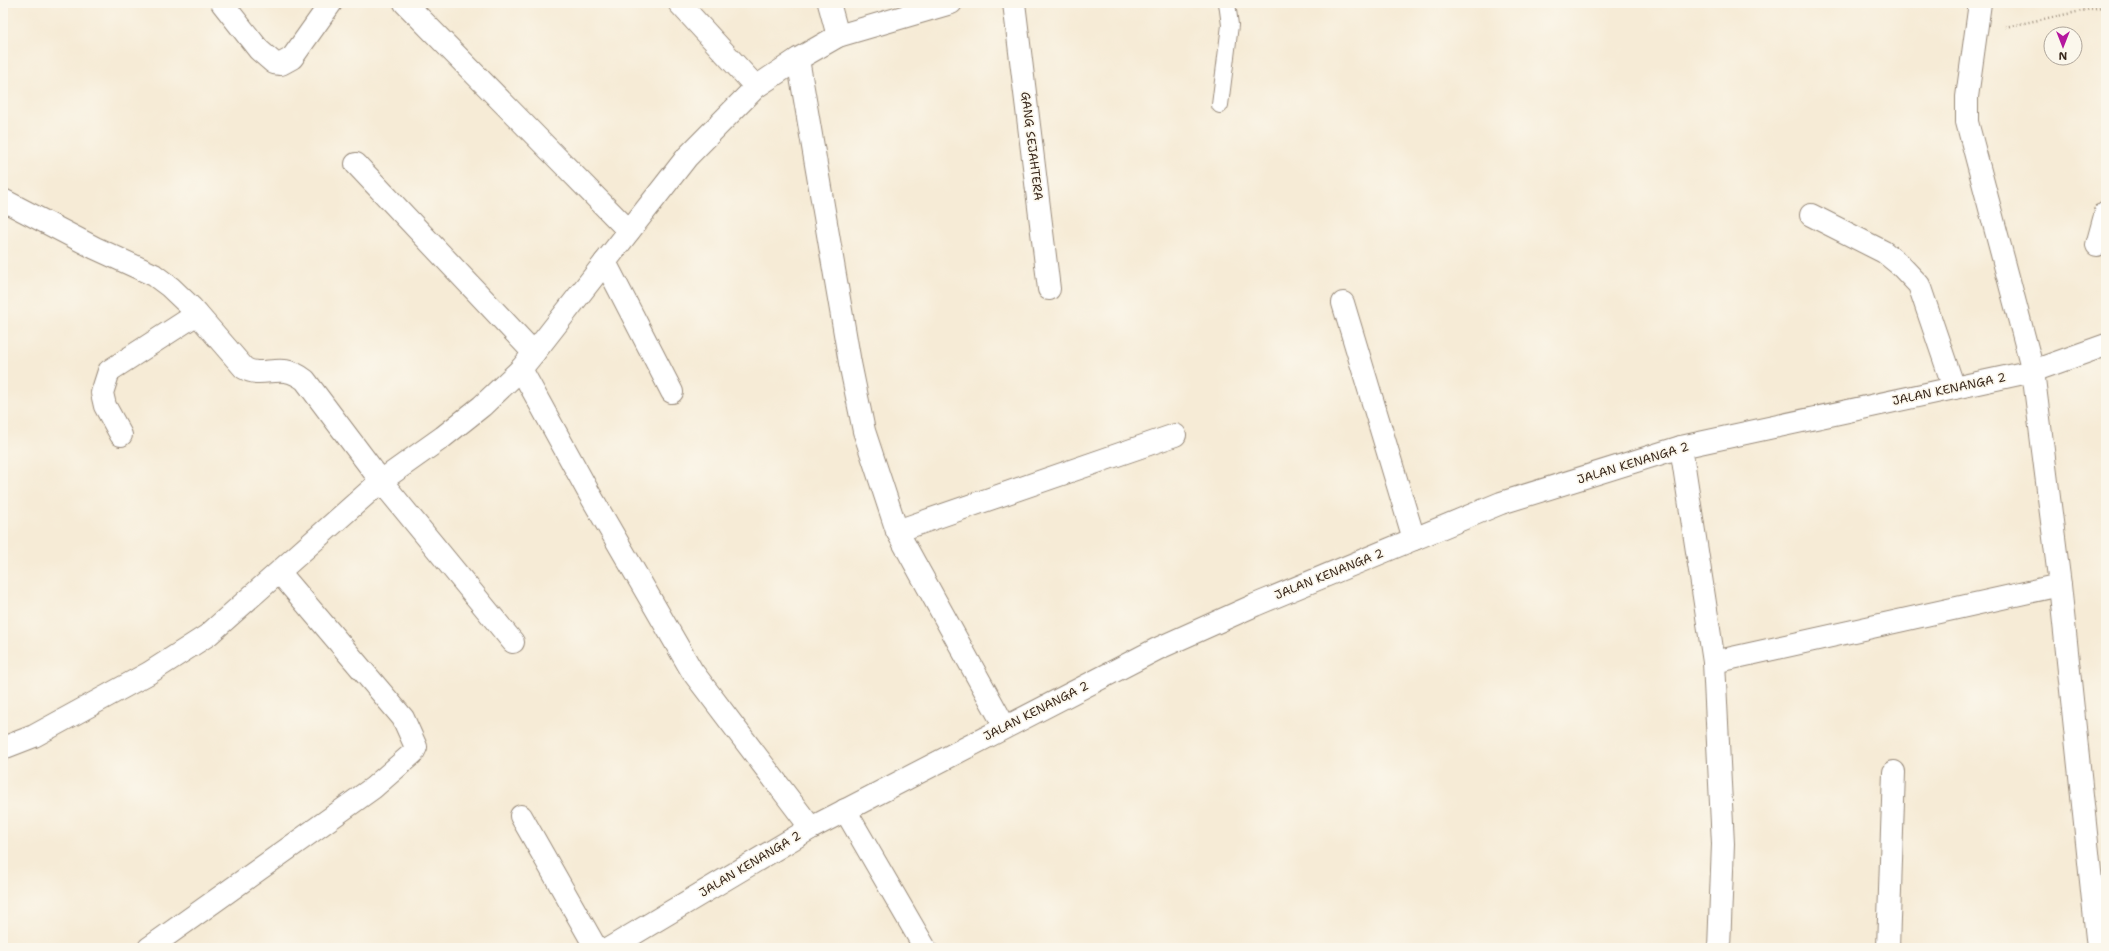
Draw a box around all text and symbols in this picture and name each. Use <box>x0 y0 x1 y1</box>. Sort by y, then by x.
north arrow <box>2043 26 2083 66</box>
text: N <box>2058 48 2067 63</box>
street label: GANG SEJAHTERA <box>1017 91 1047 202</box>
street label: JALAN KENANGA 2 <box>1891 369 2007 409</box>
street label: JALAN KENANGA 2 <box>1575 438 1691 488</box>
street label: JALAN KENANGA 2 <box>1272 545 1386 603</box>
street label: JALAN KENANGA 2 <box>981 678 1091 744</box>
street label: JALAN KENANGA 2 <box>696 827 804 901</box>

